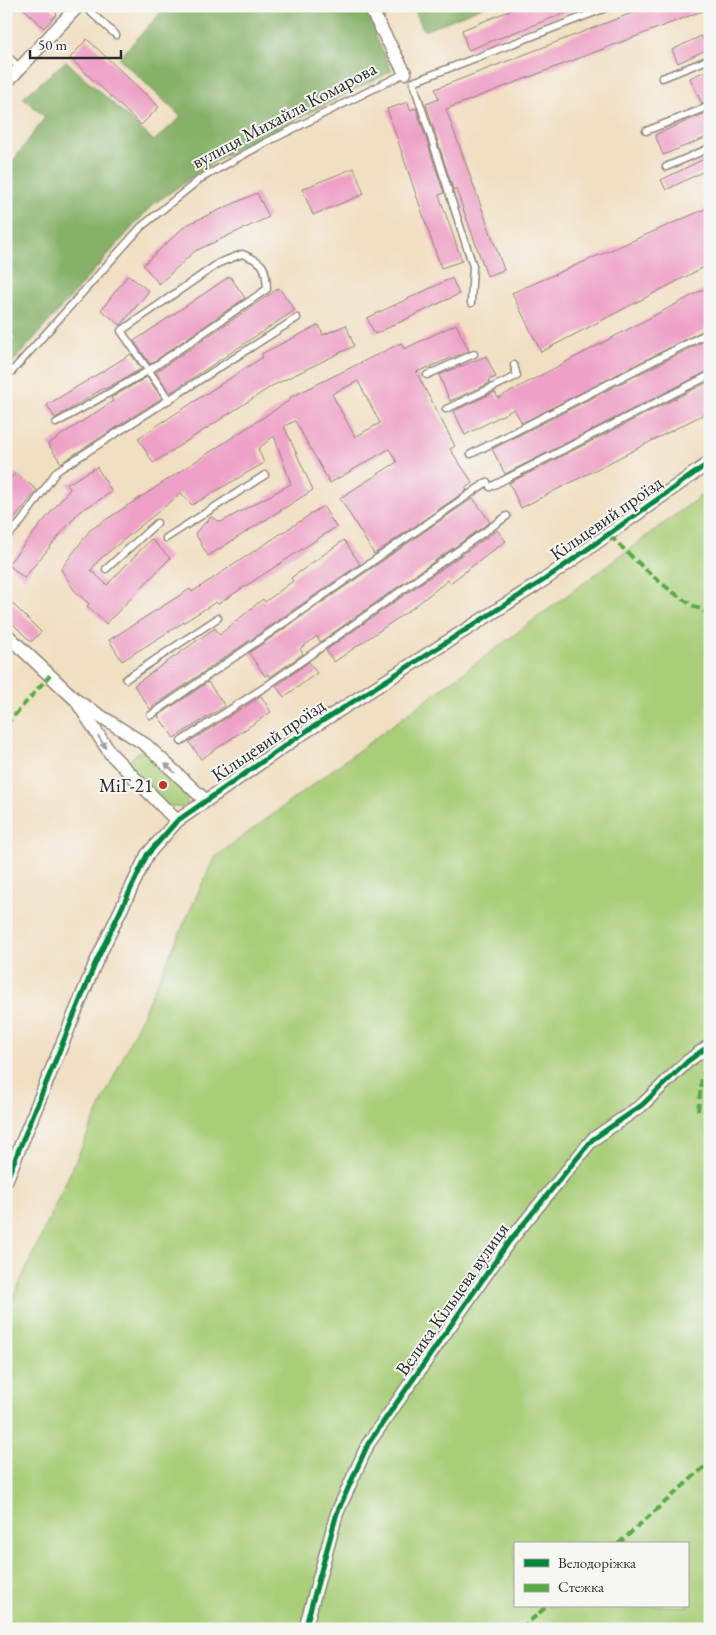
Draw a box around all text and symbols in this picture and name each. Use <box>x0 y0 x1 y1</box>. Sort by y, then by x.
scale bar <box>30 28 121 60</box>
text: 50 m <box>38 35 67 54</box>
street label: вулиця Михайла Комарова <box>187 55 381 174</box>
street label: Кільцевий проїзд <box>545 470 667 566</box>
street label: Кільцевий проїзд <box>206 693 330 787</box>
one-way arrow <box>98 735 107 749</box>
one-way arrow <box>165 762 177 774</box>
place label: МіГ-21 <box>99 773 153 798</box>
marker: МіГ-21 <box>157 779 169 791</box>
street label: Велика Кільцева вулиця <box>390 1217 515 1380</box>
legend <box>514 1542 688 1608</box>
text: Велодоріжка <box>558 1553 636 1572</box>
text: Стежка <box>558 1577 604 1596</box>

